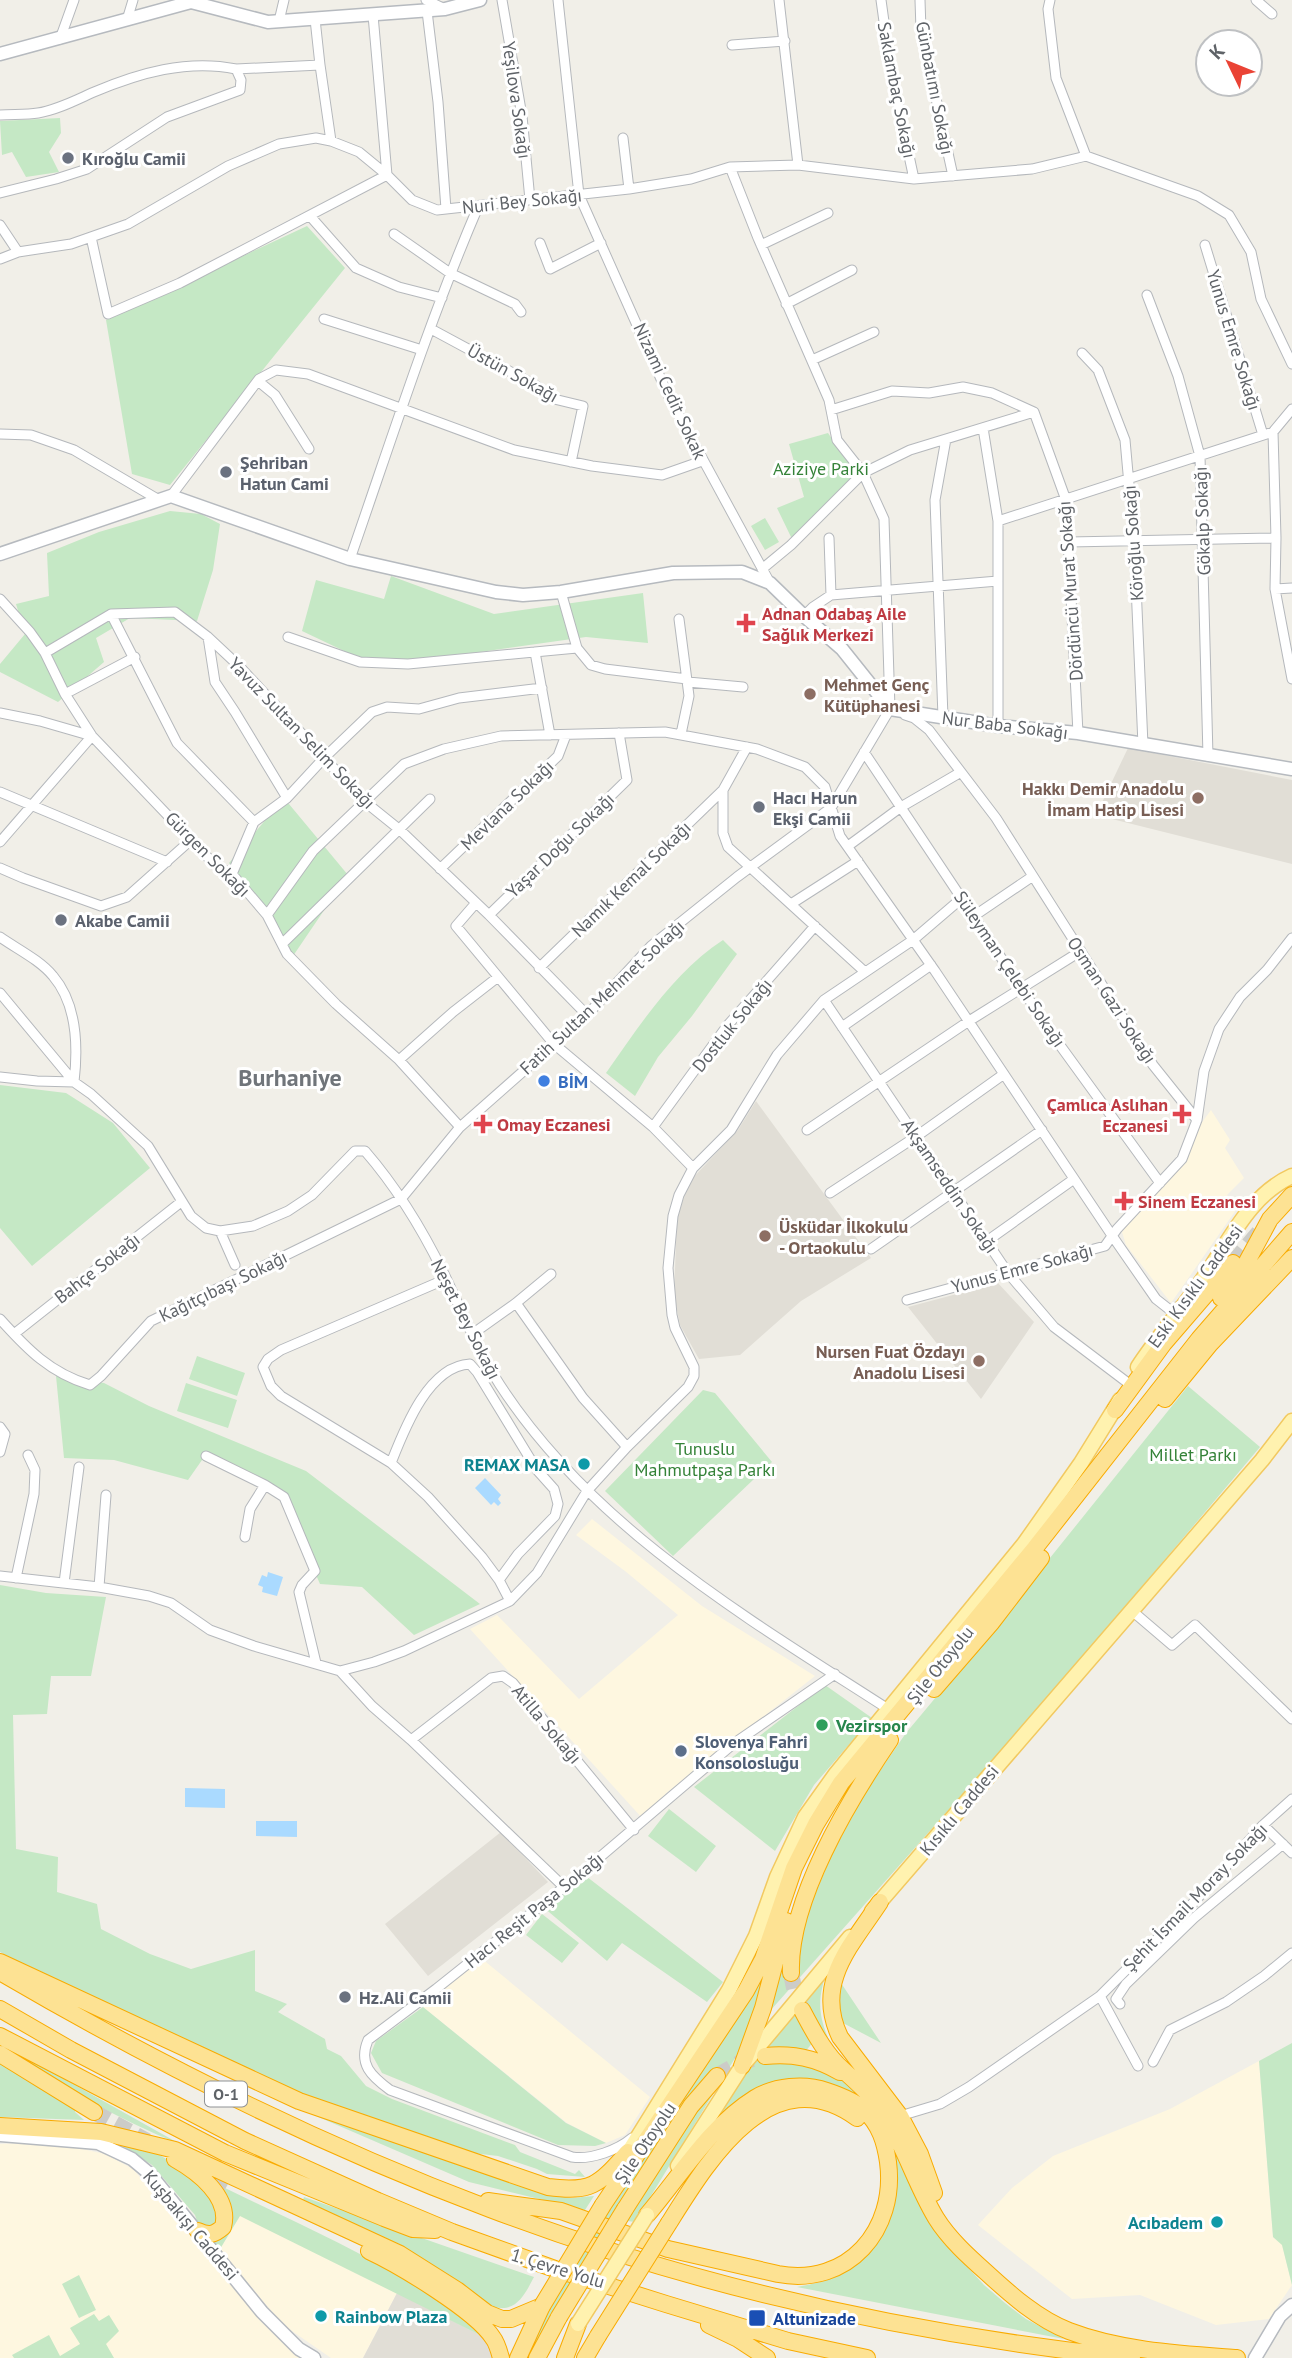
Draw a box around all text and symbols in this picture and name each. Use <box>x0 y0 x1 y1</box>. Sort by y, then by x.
street label: Günbatımı Sokağı <box>911 19 959 157</box>
street label: Saklambaç Sokağı <box>873 20 921 160</box>
north arrow <box>1194 28 1264 98</box>
text: K <box>1204 39 1230 64</box>
street label: Yeşilova Sokağı <box>497 40 537 160</box>
place label: Kıroğlu Camii <box>82 147 186 170</box>
marker: Kıroğlu Camii <box>60 150 76 166</box>
street label: Nuri Bey Sokağı <box>461 183 583 219</box>
street label: Yunus Emre Sokağı <box>1202 267 1266 413</box>
street label: Nizami Cedit Sokak <box>628 319 712 463</box>
street label: Üstün Sokağı <box>463 338 563 408</box>
place label: Şehriban Hatun Cami <box>240 451 329 495</box>
park label: Aziziye Parki <box>773 457 869 480</box>
marker: Şehriban Hatun Cami <box>218 464 234 480</box>
street label: Gökalp Sokağı <box>1189 466 1215 576</box>
street label: Köroğlu Sokağı <box>1117 484 1149 602</box>
street label: Dördüncü Murat Sokağı <box>1052 500 1088 682</box>
place label: Adnan Odabaş Aile Sağlık Merkezi <box>762 602 906 646</box>
marker: Adnan Odabaş Aile Sağlık Merkezi <box>736 613 756 633</box>
street label: Yavuz Sultan Selim Sokağı <box>224 652 380 814</box>
place label: Mehmet Genç Kütüphanesi <box>824 673 930 717</box>
marker: Mehmet Genç Kütüphanesi <box>802 686 818 702</box>
street label: Nur Baba Sokağı <box>941 706 1069 744</box>
street label: Mevlana Sokağı <box>456 755 558 855</box>
place label: Hakkı Demir Anadolu İmam Hatip Lisesi <box>1022 777 1184 821</box>
place label: Hacı Harun Ekşi Camii <box>773 786 857 830</box>
street label: Yaşar Doğu Sokağı <box>501 787 619 903</box>
marker: Hakkı Demir Anadolu İmam Hatip Lisesi <box>1190 790 1206 806</box>
marker: Hacı Harun Ekşi Camii <box>751 799 767 815</box>
street label: Gürgen Sokağı <box>160 806 256 902</box>
street label: Namık Kemal Sokağı <box>566 816 696 942</box>
street label: Süleyman Çelebi Sokağı <box>949 886 1071 1052</box>
place label: Akabe Camii <box>75 909 170 932</box>
marker: Akabe Camii <box>53 912 69 928</box>
street label: Fatih Sultan Mehmet Sokağı <box>515 915 689 1079</box>
street label: Osman Gazi Sokağı <box>1062 932 1162 1068</box>
street label: Dostluk Sokağı <box>687 973 777 1077</box>
district label: Burhaniye <box>238 1062 342 1093</box>
place label: BİM <box>558 1070 588 1093</box>
marker: BİM <box>536 1073 552 1089</box>
place label: Çamlıca Aslıhan Eczanesi <box>1047 1093 1168 1137</box>
marker: Çamlıca Aslıhan Eczanesi <box>1174 1106 1190 1122</box>
place label: Omay Eczanesi <box>497 1113 611 1136</box>
street label: Akşamseddin Sokağı <box>897 1114 1003 1258</box>
marker: Omay Eczanesi <box>475 1116 491 1132</box>
place label: Sinem Eczanesi <box>1138 1190 1256 1213</box>
marker: Sinem Eczanesi <box>1116 1193 1132 1209</box>
place label: Üsküdar İlkokulu - Ortaokulu <box>779 1215 908 1259</box>
street label: Eski Kısıklı Caddesi <box>1142 1220 1248 1352</box>
street label: Bahçe Sokağı <box>50 1227 144 1309</box>
marker: Üsküdar İlkokulu - Ortaokulu <box>757 1228 773 1244</box>
street label: Yunus Emre Sokağı <box>949 1238 1095 1298</box>
street label: Kağıtçıbaşı Sokağı <box>155 1245 291 1327</box>
street label: Neşet Bey Sokağı <box>426 1255 506 1383</box>
place label: Nursen Fuat Özdayı Anadolu Lisesi <box>816 1340 965 1384</box>
marker: Nursen Fuat Özdayı Anadolu Lisesi <box>971 1353 987 1369</box>
park label: Tunuslu Mahmutpaşa Parkı <box>634 1437 776 1481</box>
park label: Millet Parkı <box>1149 1443 1237 1466</box>
place label: REMAX MASA <box>464 1453 570 1476</box>
marker: REMAX MASA <box>576 1456 592 1472</box>
street label: Şile Otoyolu <box>901 1621 979 1709</box>
street label: Atilla Sokağı <box>507 1680 587 1768</box>
place label: Vezirspor <box>835 1714 908 1737</box>
marker: Vezirspor <box>814 1717 830 1733</box>
place label: Slovenya Fahri Konsolosluğu <box>695 1730 808 1774</box>
marker: Slovenya Fahri Konsolosluğu <box>673 1743 689 1759</box>
street label: Kısıklı Caddesi <box>914 1760 1004 1860</box>
street label: Şehit İsmail Moray Sokağı <box>1118 1818 1272 1976</box>
street label: Hacı Reşit Paşa Sokağı <box>460 1847 608 1973</box>
place label: Hz.Ali Camii <box>359 1986 452 2009</box>
marker: Hz.Ali Camii <box>337 1989 353 2005</box>
road number: O-1 <box>205 2082 247 2106</box>
street label: Şile Otoyolu <box>609 2098 681 2188</box>
street label: Kuşbakışı Caddesi <box>138 2165 244 2285</box>
place label: Acıbadem <box>1128 2211 1203 2234</box>
marker: Acıbadem <box>1209 2214 1225 2230</box>
street label: 1. Çevre Yolu <box>508 2243 608 2293</box>
place label: Rainbow Plaza <box>335 2305 447 2328</box>
place label: Altunizade <box>773 2307 856 2330</box>
marker: Rainbow Plaza <box>313 2308 329 2324</box>
marker: Altunizade <box>747 2308 767 2328</box>

